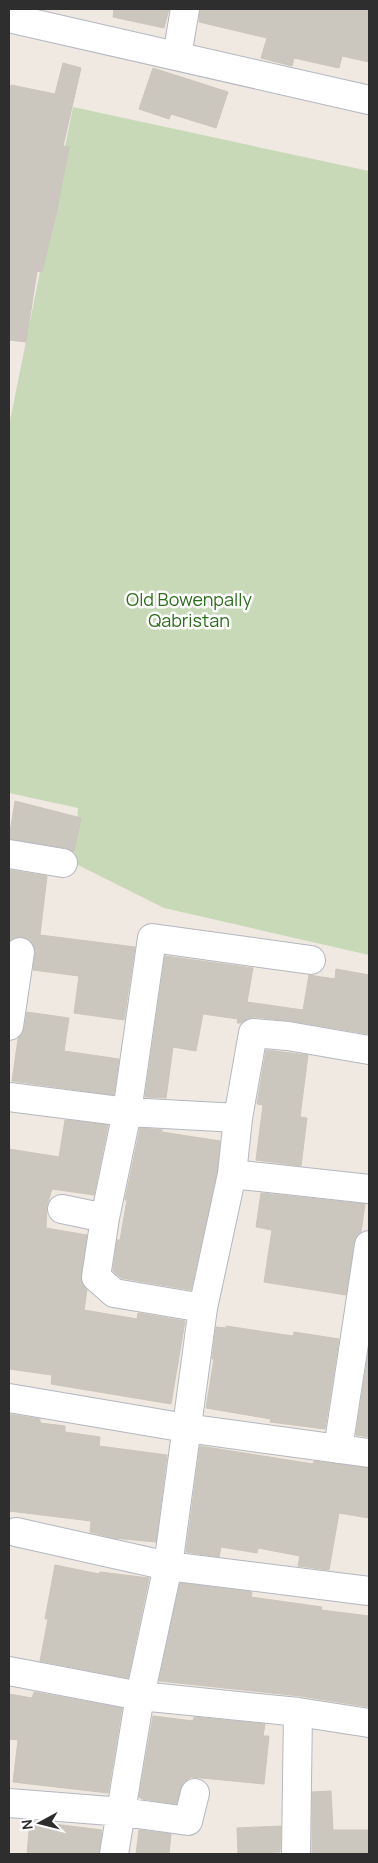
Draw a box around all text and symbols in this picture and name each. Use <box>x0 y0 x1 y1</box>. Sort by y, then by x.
park label: Old Bowenpally Qabristan <box>126 587 252 632</box>
north arrow <box>15 1798 65 1848</box>
text: N <box>17 1818 37 1831</box>

